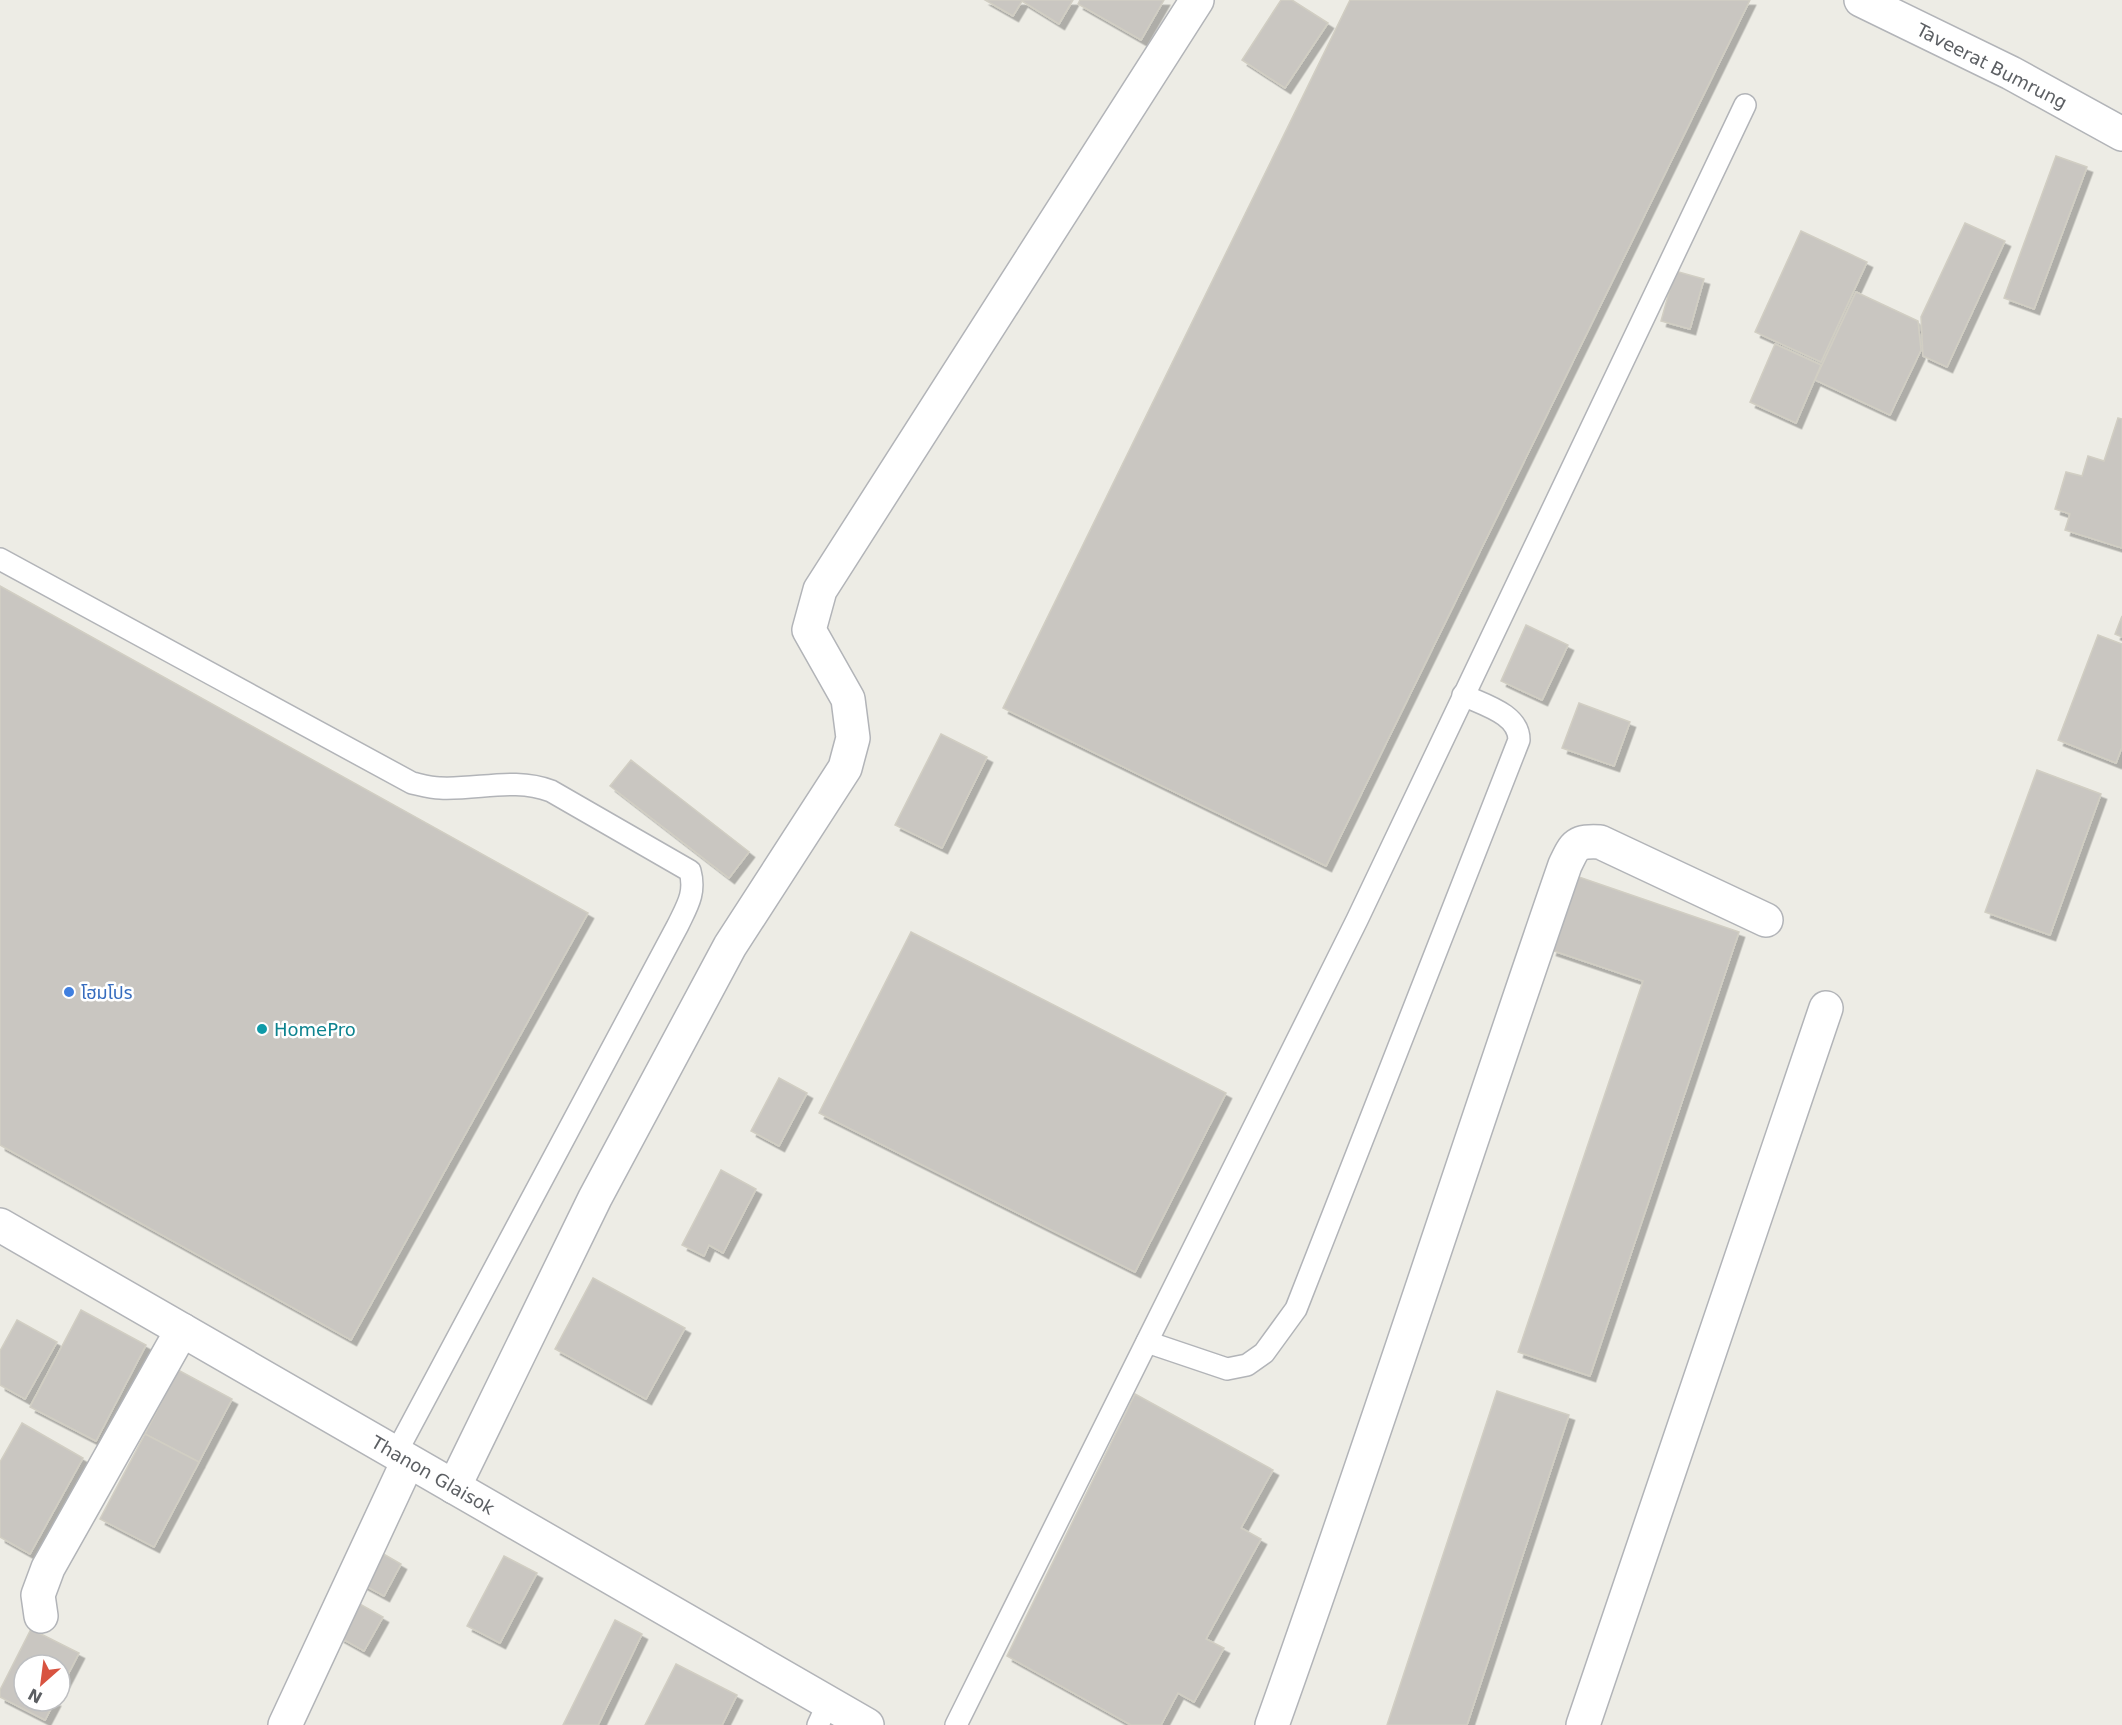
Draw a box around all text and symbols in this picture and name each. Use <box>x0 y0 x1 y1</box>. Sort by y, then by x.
street label: Taveerat Bumrung <box>1912 19 2071 113</box>
place label: โฮมโปร <box>81 982 133 1003</box>
marker: โฮมโปร <box>62 985 76 999</box>
place label: HomePro <box>274 1019 356 1040</box>
marker: HomePro <box>255 1022 269 1036</box>
street label: Thanon Glaisok <box>367 1431 499 1519</box>
north arrow <box>12 1653 72 1713</box>
text: N <box>25 1684 46 1707</box>

